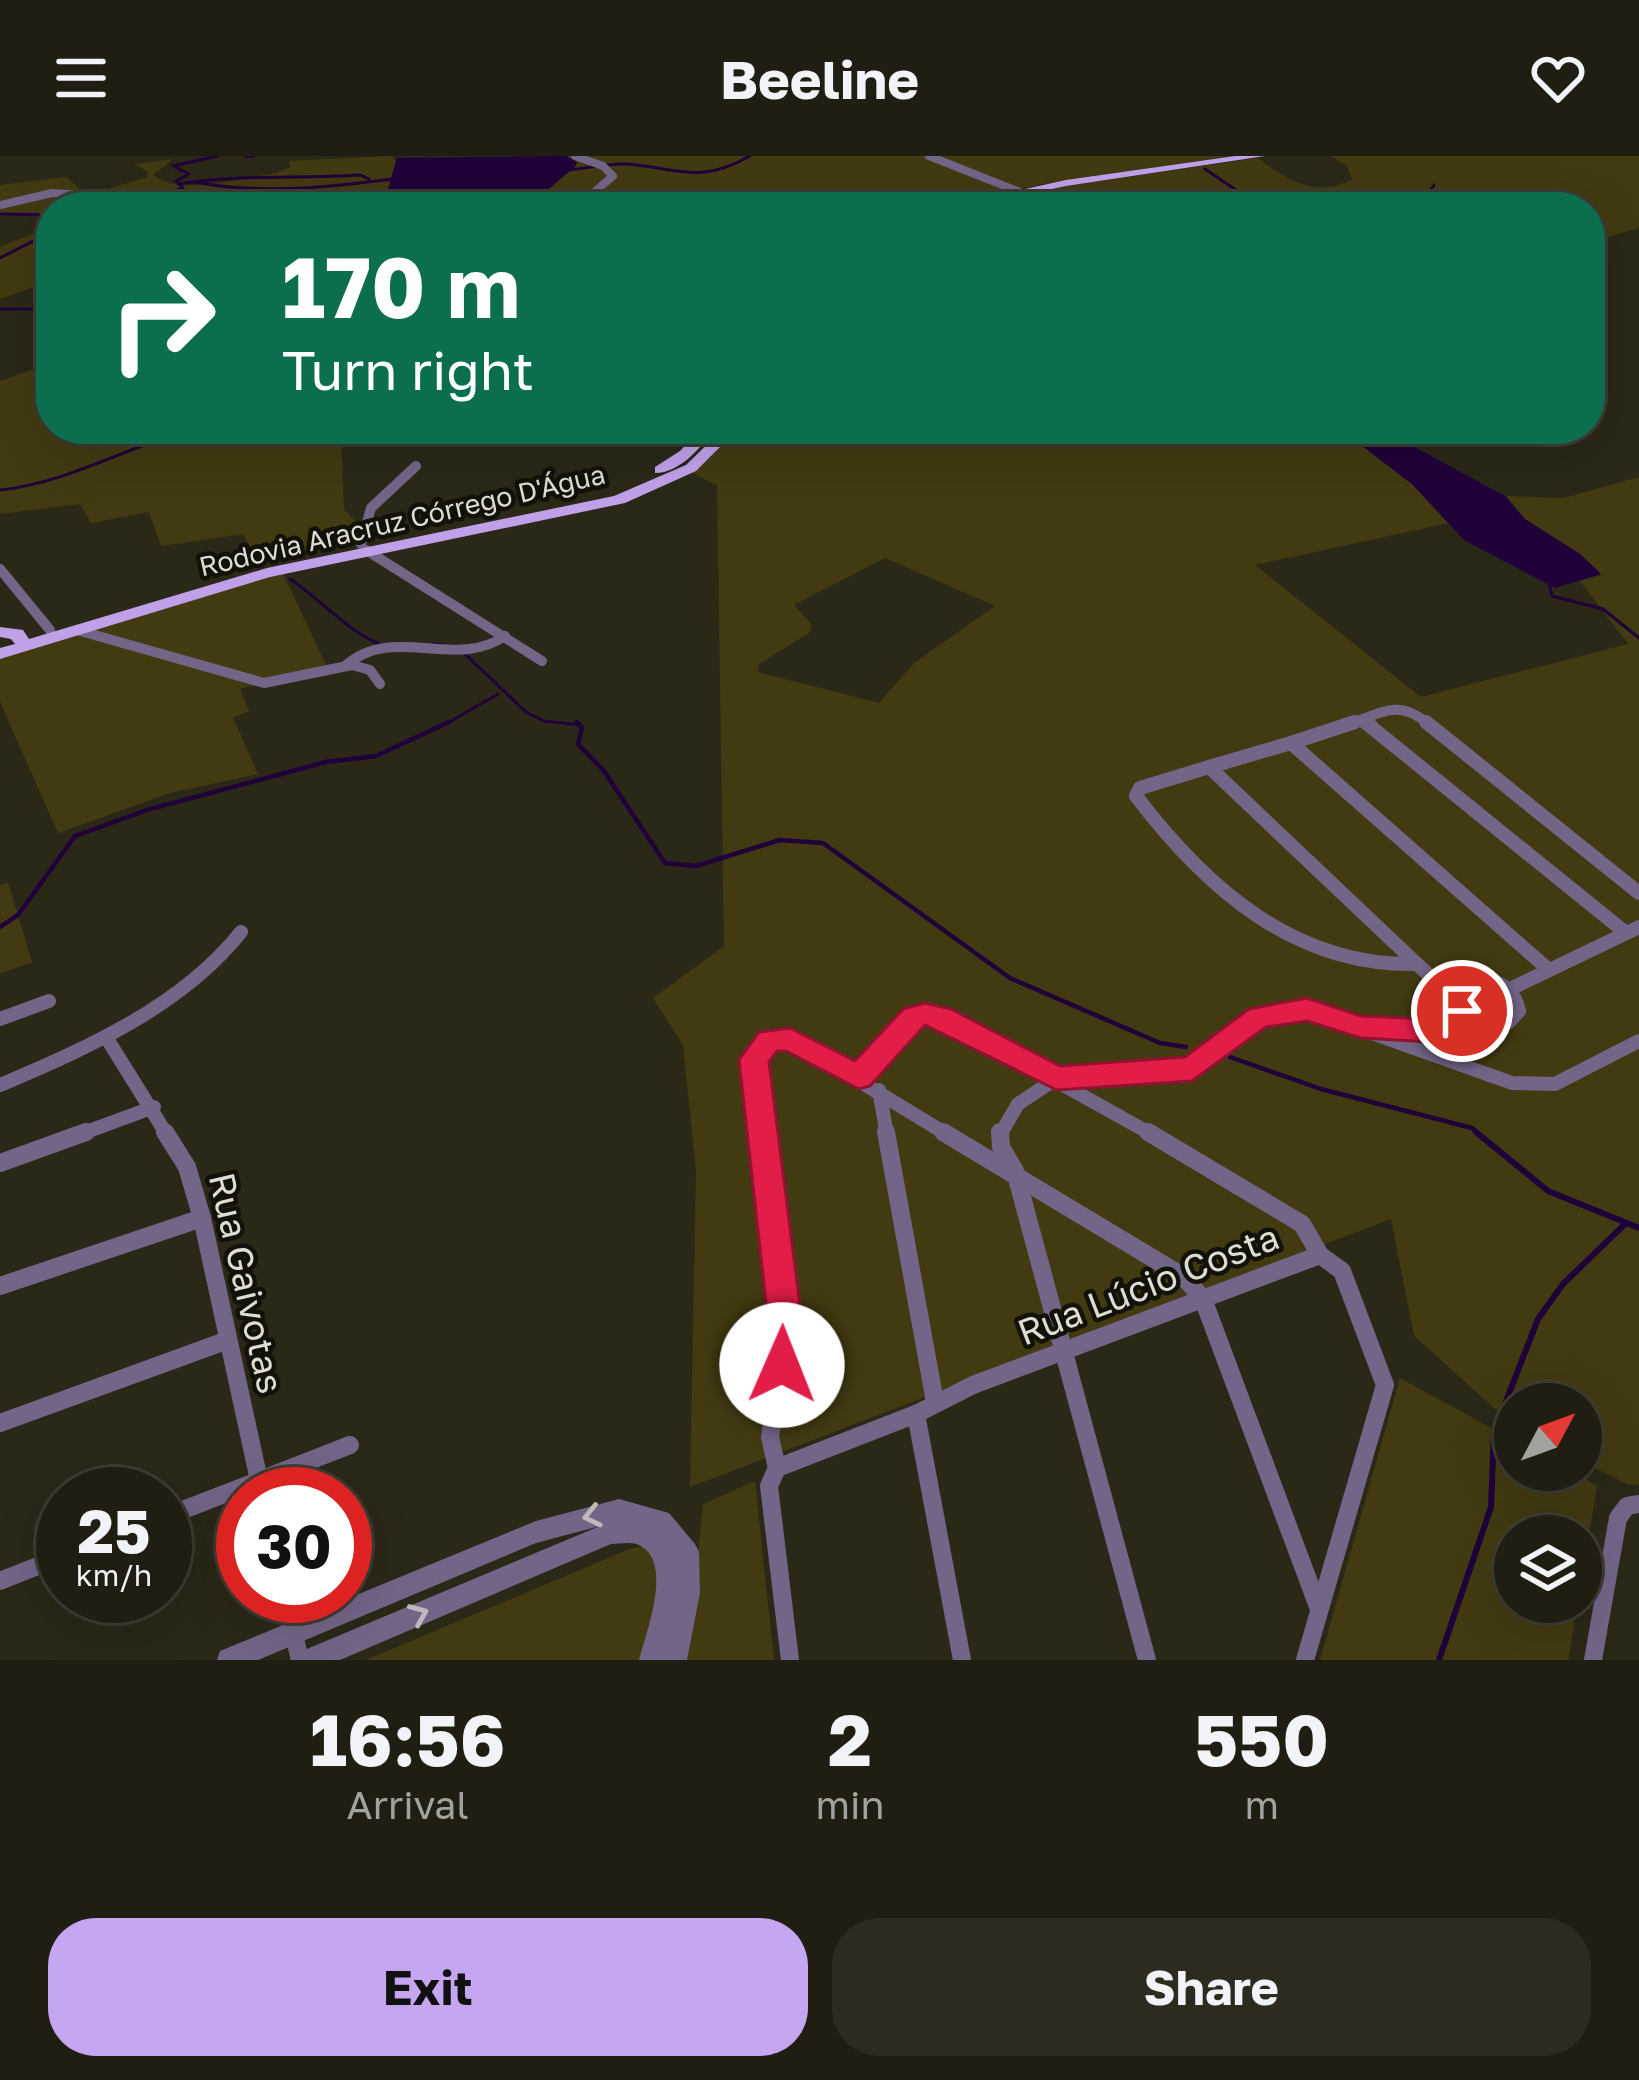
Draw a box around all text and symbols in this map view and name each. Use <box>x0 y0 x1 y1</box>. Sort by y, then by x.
icon: menu <box>48 45 114 111</box>
icon: heart <box>1525 45 1591 111</box>
text: Beeline <box>720 46 919 111</box>
text: 170 m <box>282 236 520 336</box>
icon: right <box>84 240 240 396</box>
text: Turn right <box>282 337 534 402</box>
street label: Rodovia Aracruz Córrego D'Água <box>196 458 608 582</box>
pin <box>1411 960 1513 1062</box>
icon: arrive <box>1429 978 1495 1044</box>
street label: Rua Gaivotas <box>201 1168 293 1398</box>
street label: Rua Lúcio Costa <box>1011 1214 1285 1354</box>
position arrow <box>719 1302 845 1428</box>
north arrow <box>1494 1383 1602 1491</box>
map controls <box>1494 1383 1602 1623</box>
speed limit sign: 30 <box>216 1467 372 1623</box>
text: 25 <box>77 1494 151 1566</box>
one-way arrow <box>582 1502 603 1527</box>
button: layers <box>1494 1515 1602 1623</box>
text: km/h <box>76 1557 152 1593</box>
one-way arrow <box>406 1604 428 1628</box>
text: 16:56 <box>310 1695 505 1782</box>
text: 2 <box>828 1695 872 1782</box>
text: 550 <box>1194 1695 1329 1782</box>
text: Arrival <box>347 1781 469 1828</box>
text: min <box>815 1781 884 1828</box>
text: m <box>1244 1781 1279 1828</box>
button: Exit <box>48 1918 808 2056</box>
button: Share <box>832 1918 1591 2056</box>

